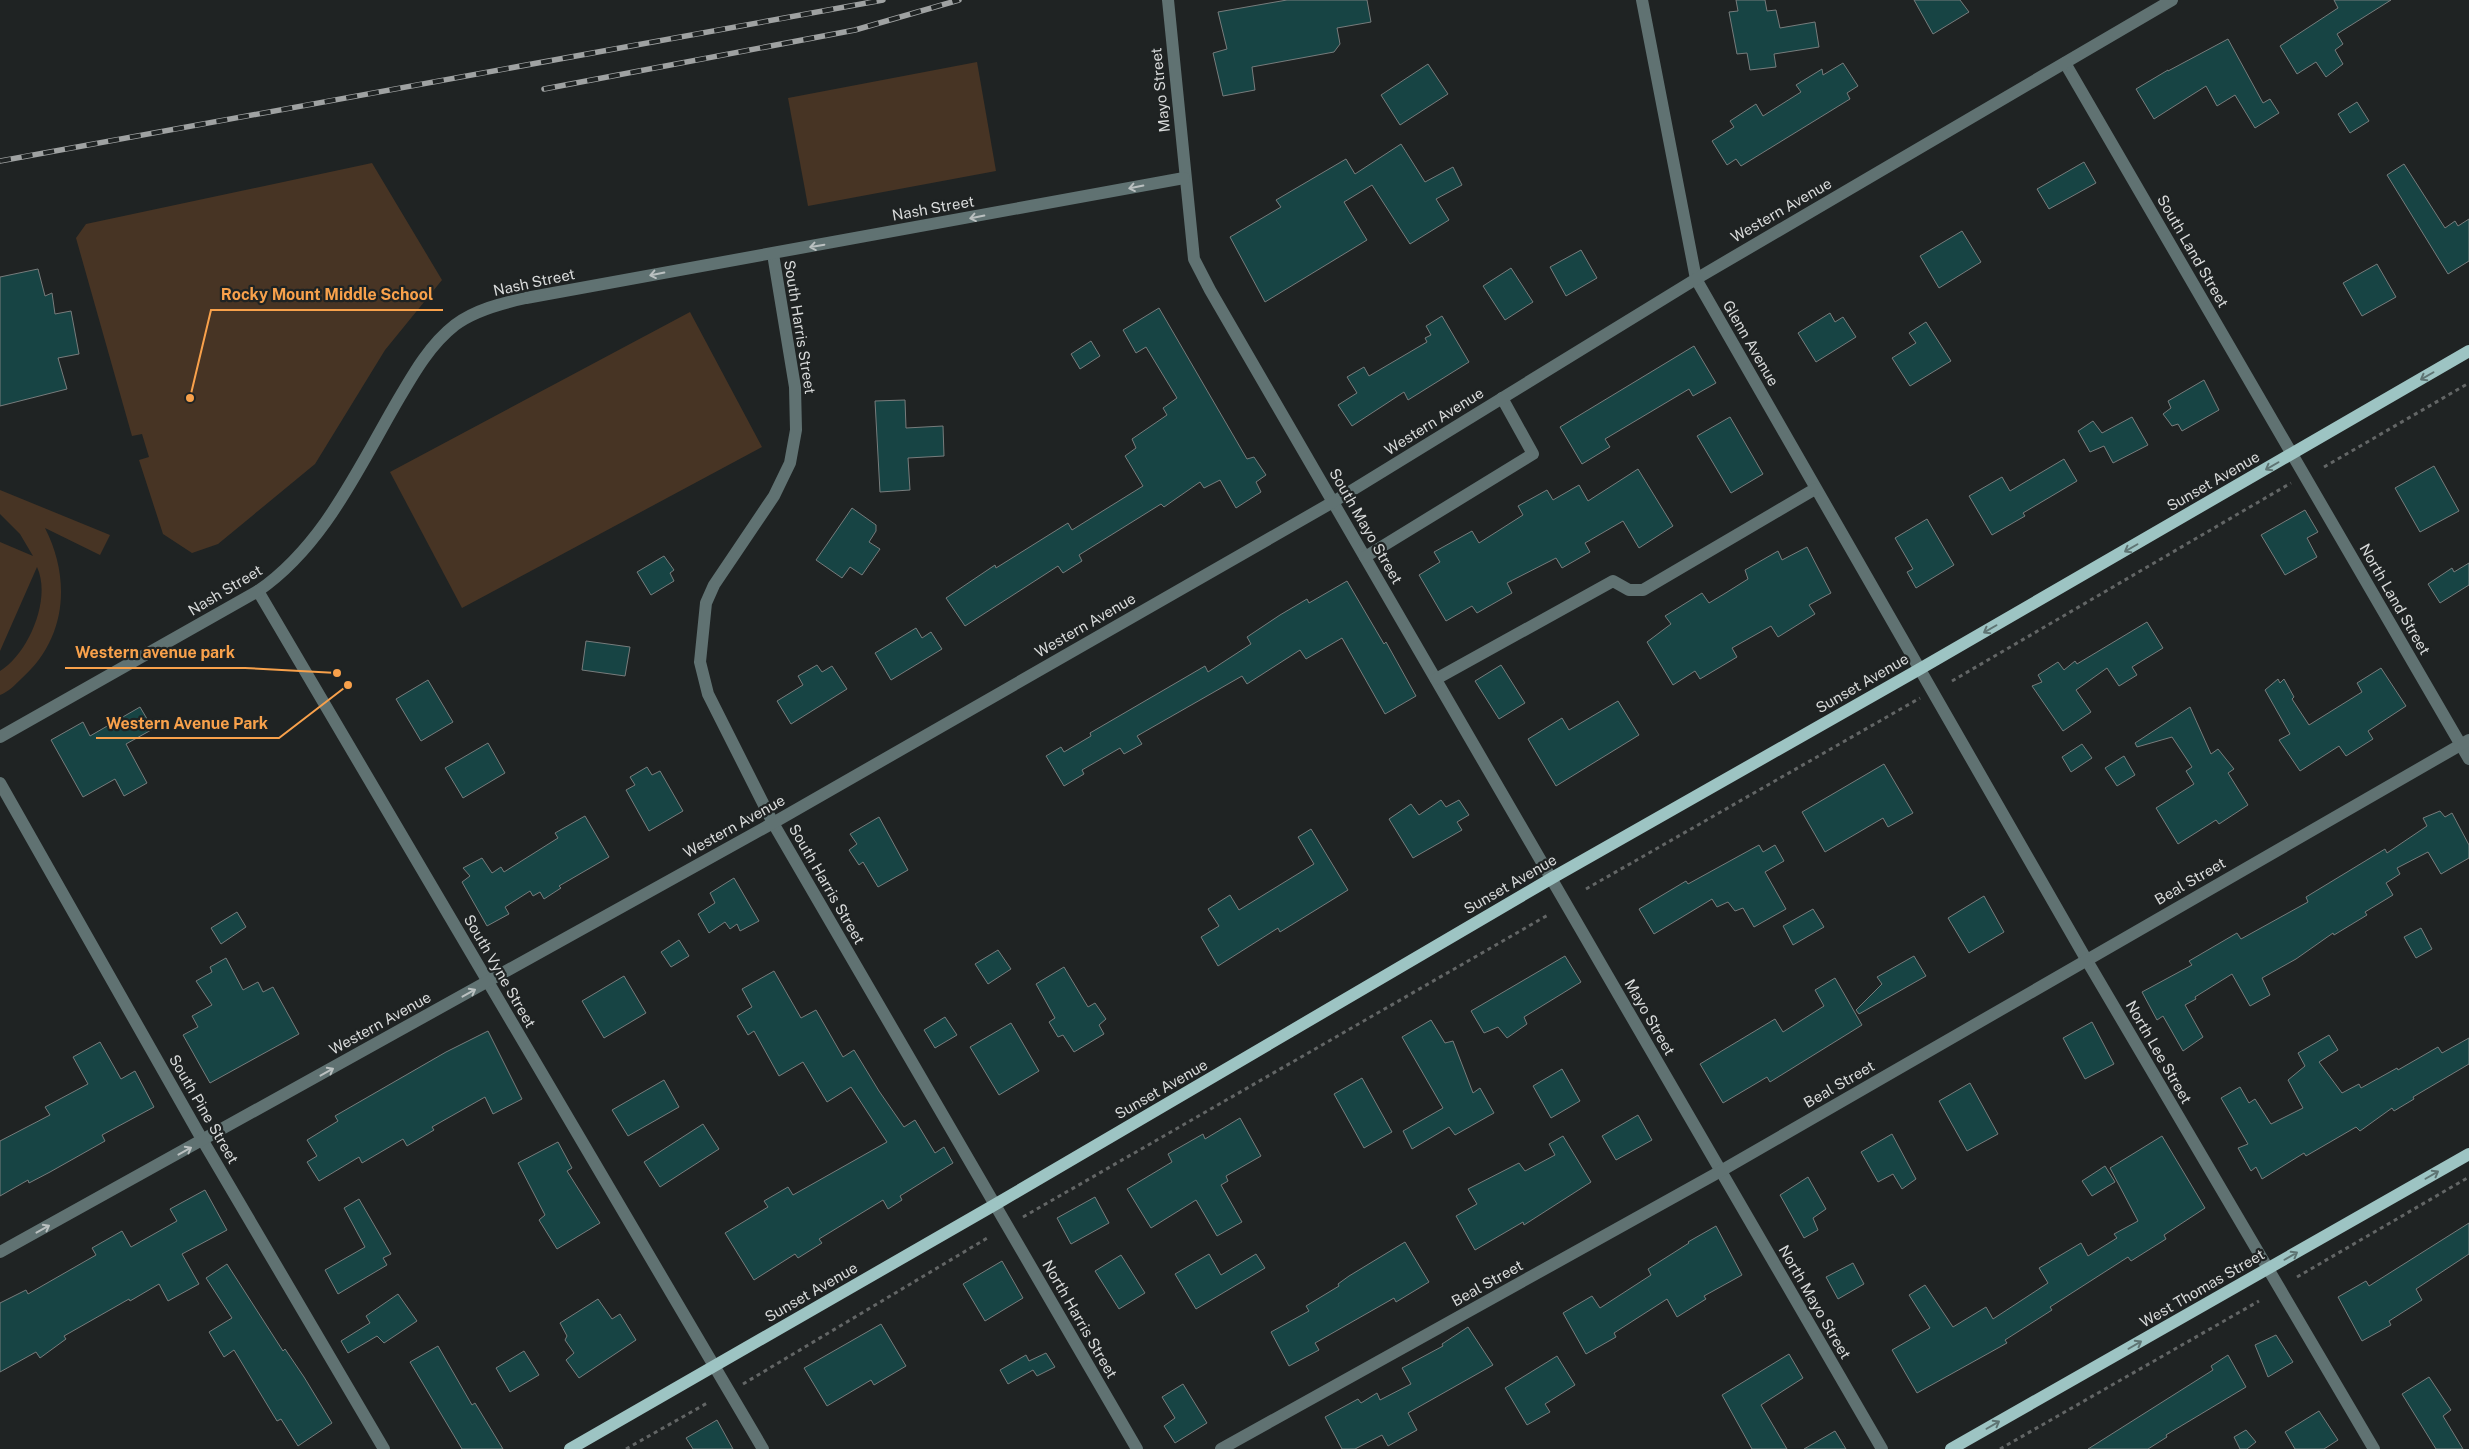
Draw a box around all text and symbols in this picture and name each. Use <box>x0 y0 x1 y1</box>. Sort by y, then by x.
street label: Mayo Street <box>1147 47 1173 133</box>
street label: Western Avenue <box>1728 174 1834 246</box>
one-way arrow <box>1129 182 1145 192</box>
street label: Nash Street <box>891 192 976 224</box>
street label: South Land Street <box>2154 192 2232 310</box>
one-way arrow <box>969 212 985 222</box>
one-way arrow <box>809 241 825 251</box>
street label: South Harris Street <box>781 259 819 395</box>
street label: Nash Street <box>492 265 577 299</box>
one-way arrow <box>649 270 665 279</box>
callout: Rocky Mount Middle School <box>211 279 443 310</box>
text: Rocky Mount Middle School <box>221 285 433 304</box>
street label: Glenn Avenue <box>1720 297 1782 389</box>
one-way arrow <box>2420 371 2434 381</box>
street label: Western Avenue <box>1381 384 1487 458</box>
street label: Sunset Avenue <box>2164 448 2262 514</box>
one-way arrow <box>2265 462 2279 472</box>
street label: South Mayo Street <box>1326 465 1406 587</box>
street label: North Land Street <box>2356 541 2434 658</box>
one-way arrow <box>2124 543 2138 553</box>
street label: Nash Street <box>185 561 265 619</box>
street label: Western Avenue <box>1032 589 1138 661</box>
one-way arrow <box>1983 624 1997 634</box>
callout: Western avenue park <box>65 637 245 668</box>
text: Western avenue park <box>75 643 235 662</box>
street label: Sunset Avenue <box>1813 650 1911 716</box>
callout: Western Avenue Park <box>96 707 279 738</box>
text: Western Avenue Park <box>106 714 268 733</box>
street label: Western Avenue <box>680 791 788 861</box>
street label: South Harris Street <box>786 821 868 947</box>
street label: Sunset Avenue <box>1461 851 1559 917</box>
street label: Beal Street <box>2152 854 2229 908</box>
street label: South Vyne Street <box>461 911 539 1031</box>
street label: Mayo Street <box>1621 976 1679 1058</box>
one-way arrow <box>461 987 476 997</box>
street label: Western Avenue <box>326 988 434 1058</box>
street label: North Lee Street <box>2123 997 2195 1107</box>
street label: South Pine Street <box>166 1051 242 1167</box>
street label: Sunset Avenue <box>1112 1056 1210 1122</box>
street label: Beal Street <box>1801 1057 1878 1111</box>
one-way arrow <box>320 1067 335 1077</box>
one-way arrow <box>178 1146 193 1156</box>
one-way arrow <box>2424 1170 2439 1179</box>
one-way arrow <box>35 1224 50 1234</box>
street label: North Mayo Street <box>1776 1242 1855 1362</box>
street label: West Thomas Street <box>2137 1245 2268 1331</box>
one-way arrow <box>2283 1250 2298 1260</box>
street label: Beal Street <box>1448 1256 1526 1310</box>
street label: North Harris Street <box>1039 1257 1121 1381</box>
street label: Sunset Avenue <box>762 1259 860 1325</box>
one-way arrow <box>2127 1339 2141 1349</box>
one-way arrow <box>1986 1420 2001 1430</box>

